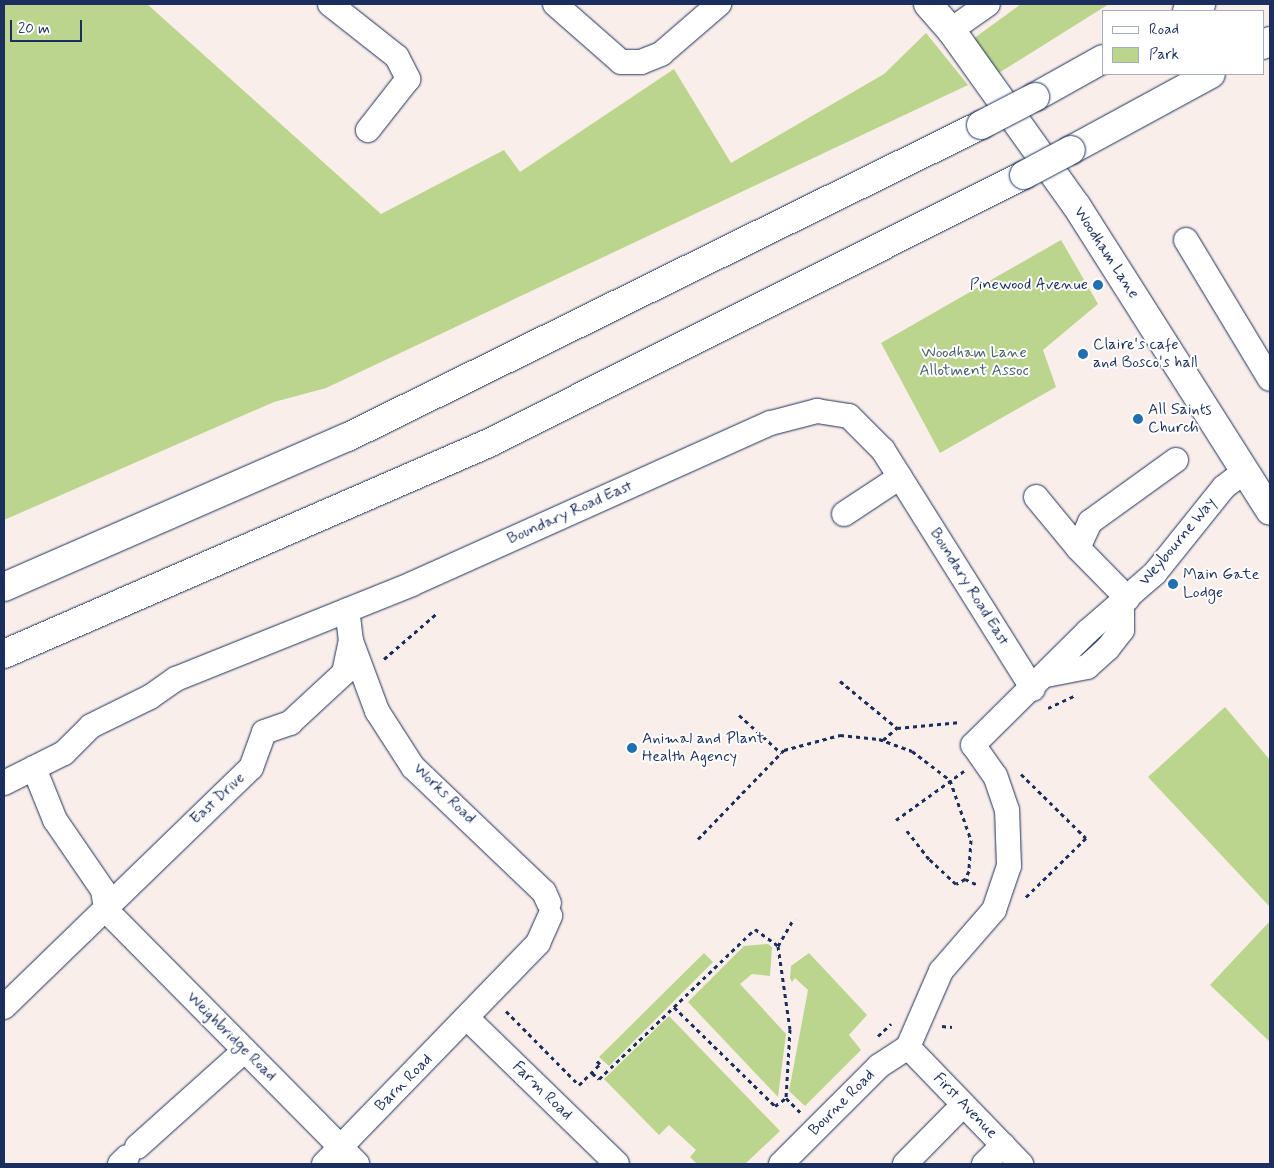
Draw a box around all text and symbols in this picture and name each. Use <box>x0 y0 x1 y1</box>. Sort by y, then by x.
scale bar <box>12 10 85 42</box>
legend <box>1102 10 1264 75</box>
text: 20 m <box>18 19 50 39</box>
text: Road <box>1149 20 1179 40</box>
text: Park <box>1149 45 1179 65</box>
street label: Woodham Lane <box>1070 204 1142 302</box>
place label: Pinewood Avenue <box>972 275 1088 295</box>
marker: Pinewood Avenue <box>1092 279 1104 291</box>
place label: Claire's cafe and Bosco's hall <box>1093 335 1197 373</box>
park label: Woodham Lane Allotment Assoc <box>919 343 1029 381</box>
marker: Claire's cafe and Bosco's hall <box>1077 348 1089 360</box>
place label: All Saints Church <box>1148 400 1215 438</box>
marker: All Saints Church <box>1132 413 1144 425</box>
street label: Boundary Road East <box>505 477 635 549</box>
street label: Weybourne Way <box>1134 493 1222 591</box>
street label: Boundary Road East <box>925 525 1013 649</box>
place label: Main Gate Lodge <box>1183 565 1253 603</box>
marker: Main Gate Lodge <box>1167 578 1179 590</box>
place label: Animal and Plant Health Agency <box>642 729 768 767</box>
marker: Animal and Plant Health Agency <box>626 742 638 754</box>
street label: Works Road <box>409 760 479 828</box>
street label: East Drive <box>187 769 249 829</box>
street label: Weighbridge Road <box>182 988 280 1086</box>
street label: Barn Road <box>371 1050 437 1116</box>
street label: Farm Road <box>508 1058 576 1124</box>
street label: Bourne Road <box>805 1066 879 1140</box>
street label: First Avenue <box>929 1069 1001 1143</box>

